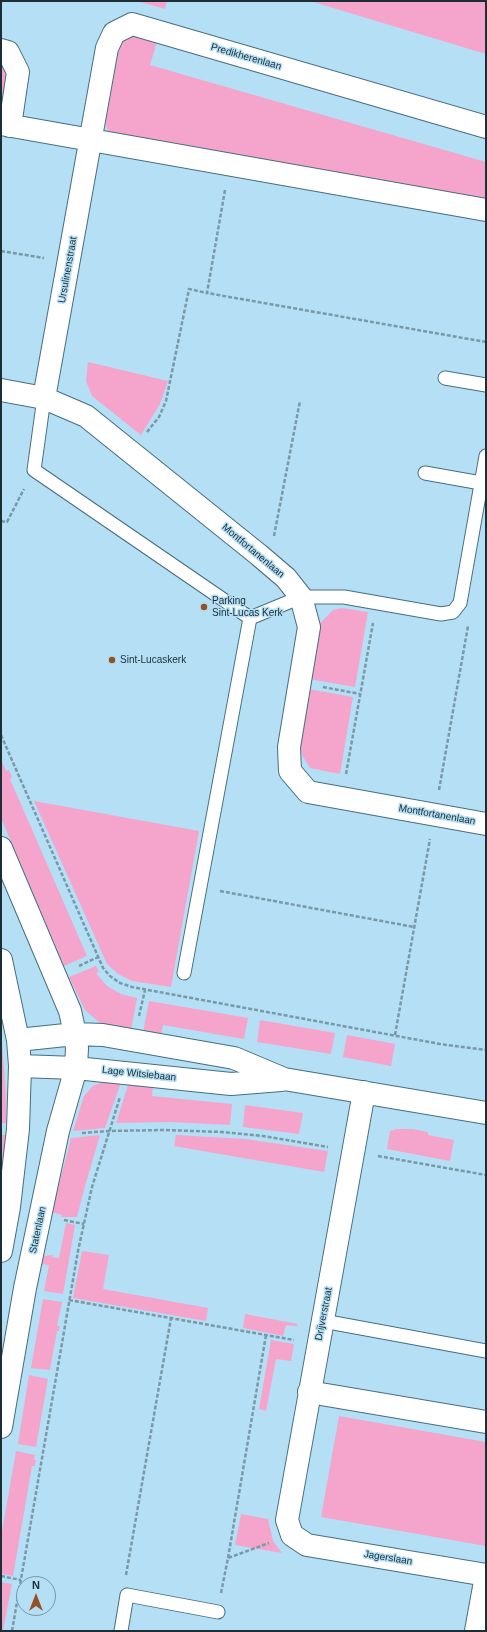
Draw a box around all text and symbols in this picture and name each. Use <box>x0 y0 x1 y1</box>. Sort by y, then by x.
street label: Predikherenlaan <box>209 41 283 73</box>
street label: Ursulinenstraat <box>56 236 80 304</box>
street label: Montfortanenlaan <box>219 521 287 581</box>
place label: Parking Sint-Lucas Kerk <box>212 595 283 618</box>
marker: Parking Sint-Lucas Kerk <box>199 602 209 612</box>
place label: Sint-Lucaskerk <box>120 654 186 666</box>
marker: Sint-Lucaskerk <box>107 655 117 665</box>
street label: Montfortanenlaan <box>398 802 476 828</box>
street label: Lage Witsiebaan <box>101 1064 177 1084</box>
street label: Statenlaan <box>27 1205 49 1255</box>
street label: Drijverstraat <box>313 1286 335 1342</box>
street label: Jagerslaan <box>363 1548 413 1568</box>
north arrow <box>16 1576 56 1616</box>
text: N <box>32 1579 40 1591</box>

